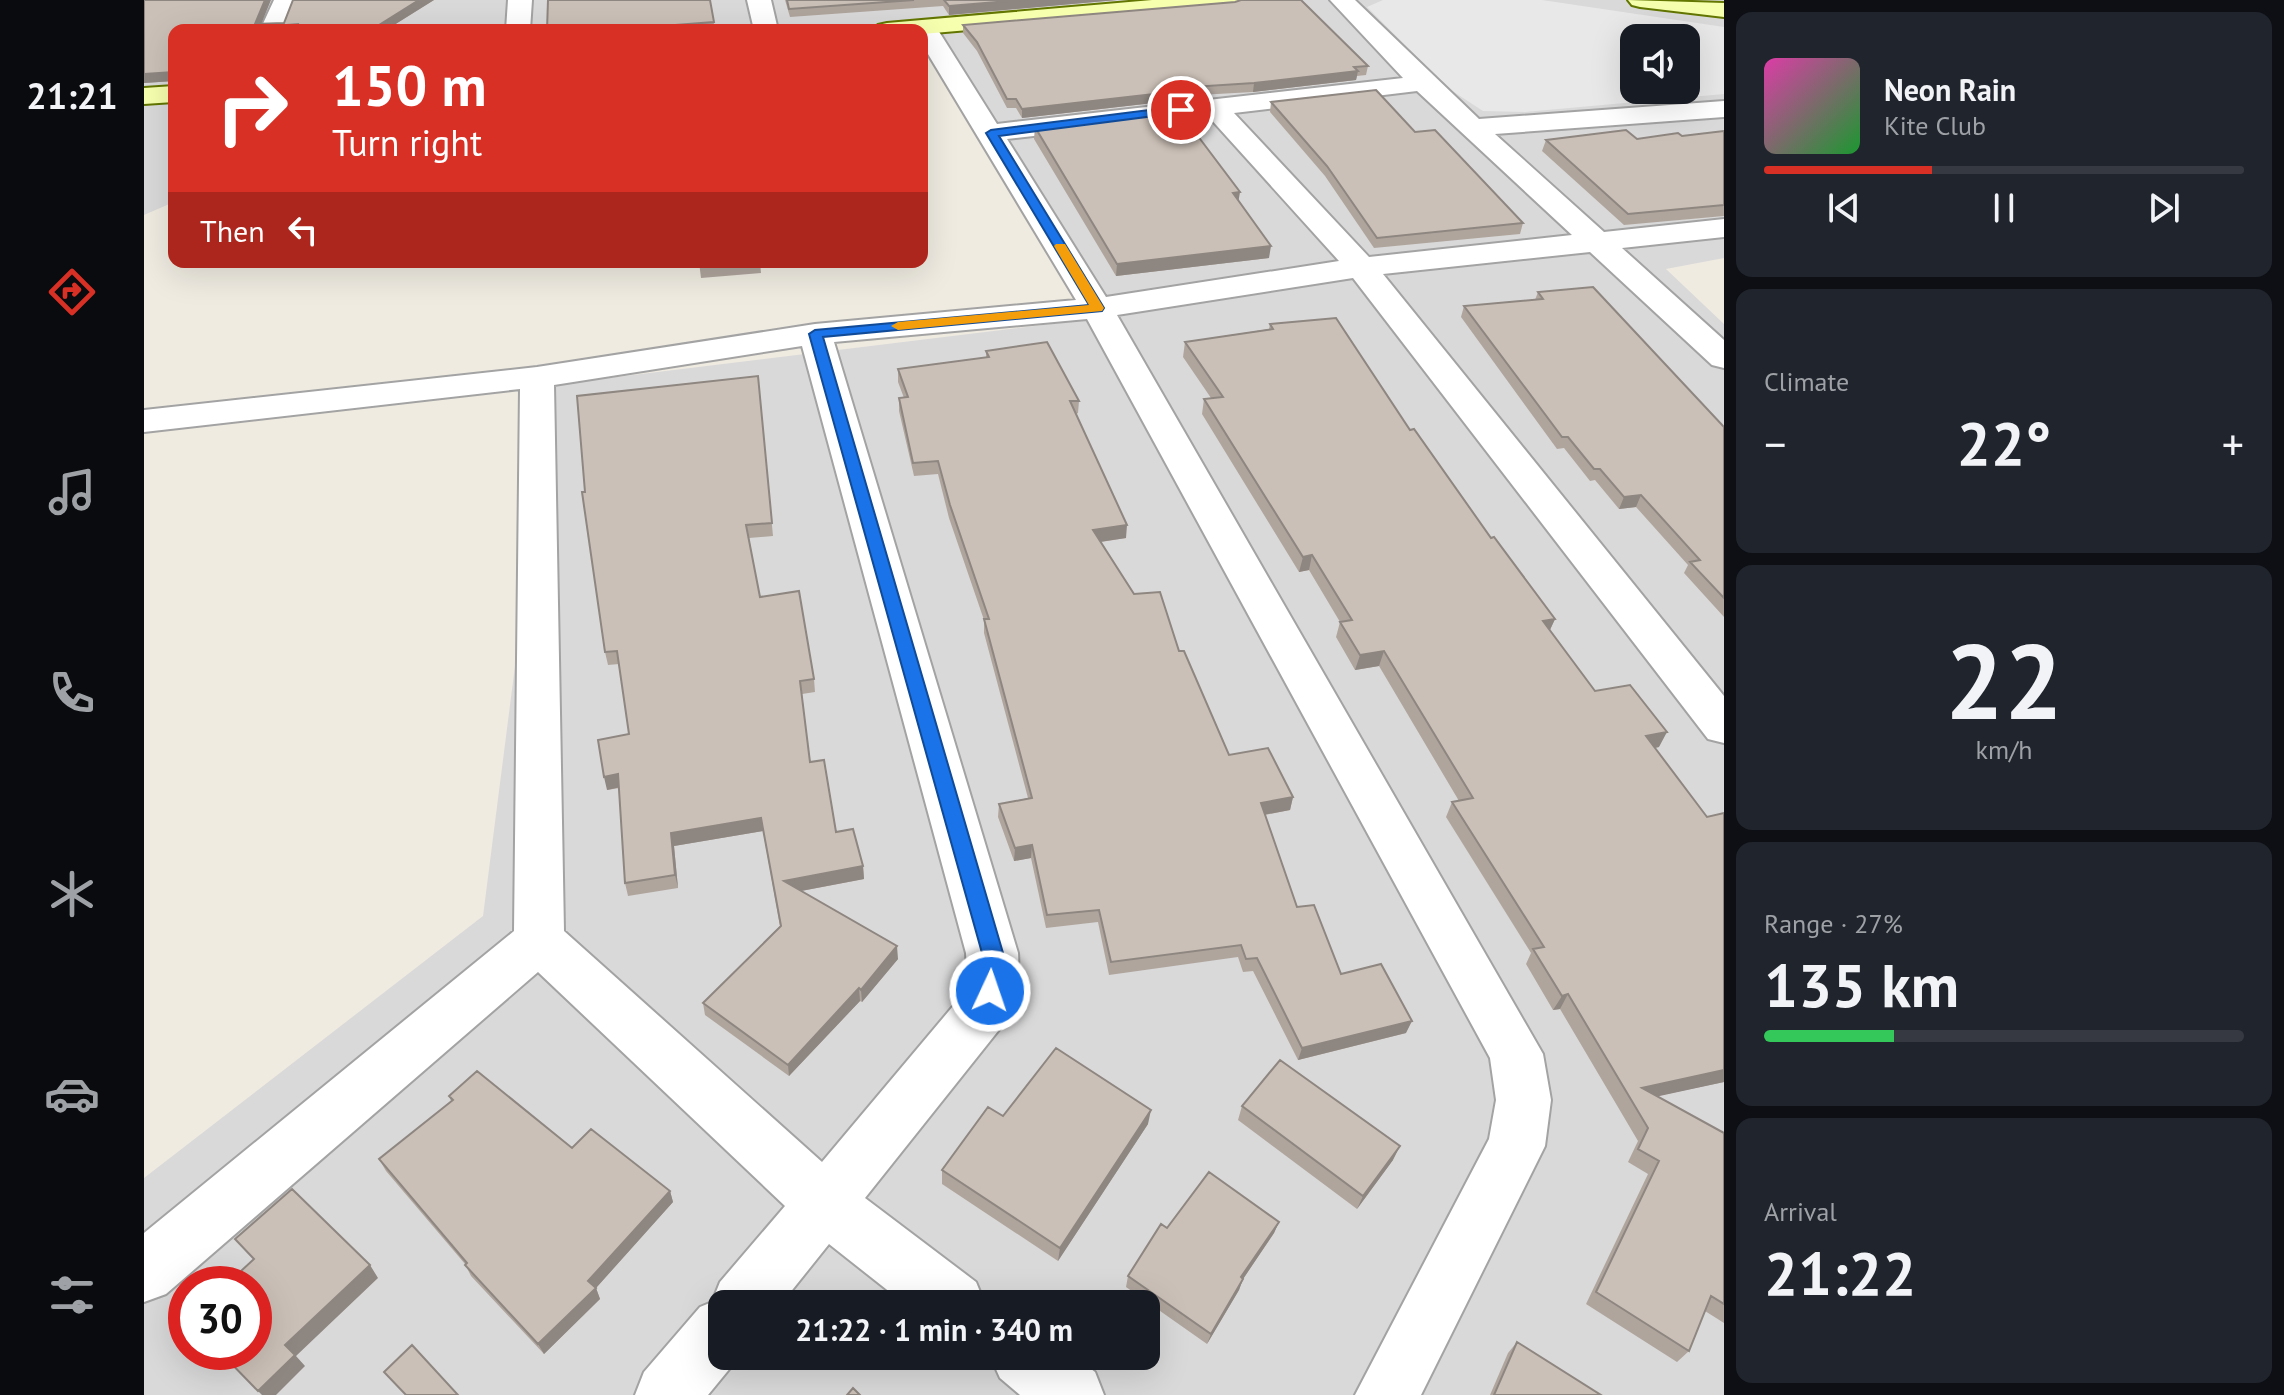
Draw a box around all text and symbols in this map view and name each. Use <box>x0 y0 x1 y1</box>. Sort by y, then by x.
map controls <box>1620 24 1700 104</box>
button: sound <box>1620 24 1700 104</box>
text: 150 m <box>332 49 487 121</box>
icon: right <box>200 56 304 160</box>
text: Neon Rain <box>1884 70 2016 109</box>
text: 21:21 <box>26 72 118 119</box>
pin <box>1147 76 1215 144</box>
icon: arrive <box>1159 88 1203 132</box>
text: Kite Club <box>1884 109 1986 142</box>
text: Turn right <box>332 119 482 166</box>
icon: previous <box>1822 186 1866 230</box>
icon: pause <box>1982 186 2026 230</box>
icon: next <box>2142 186 2186 230</box>
icon: left <box>281 208 325 252</box>
text: Then <box>200 211 265 250</box>
icon: directions <box>44 264 100 320</box>
text: Climate <box>1764 365 1849 398</box>
text: 22° <box>1957 404 2051 482</box>
text: − <box>1764 415 1786 472</box>
text: + <box>2222 415 2244 472</box>
icon: music <box>44 464 100 520</box>
text: 22 <box>1945 613 2063 748</box>
icon: phone <box>44 665 100 721</box>
text: km/h <box>1976 733 2033 766</box>
icon: climate <box>44 866 100 922</box>
text: Range · 27% <box>1764 907 1903 940</box>
text: 135 km <box>1764 946 1959 1024</box>
position arrow <box>948 949 1032 1033</box>
icon: car <box>44 1066 100 1122</box>
text: Arrival <box>1764 1195 1837 1228</box>
text: 21:22 <box>1764 1234 1916 1312</box>
speed limit sign: 30 <box>168 1266 272 1370</box>
icon: filters <box>44 1267 100 1323</box>
text: 21:22 · 1 min · 340 m <box>795 1310 1073 1349</box>

